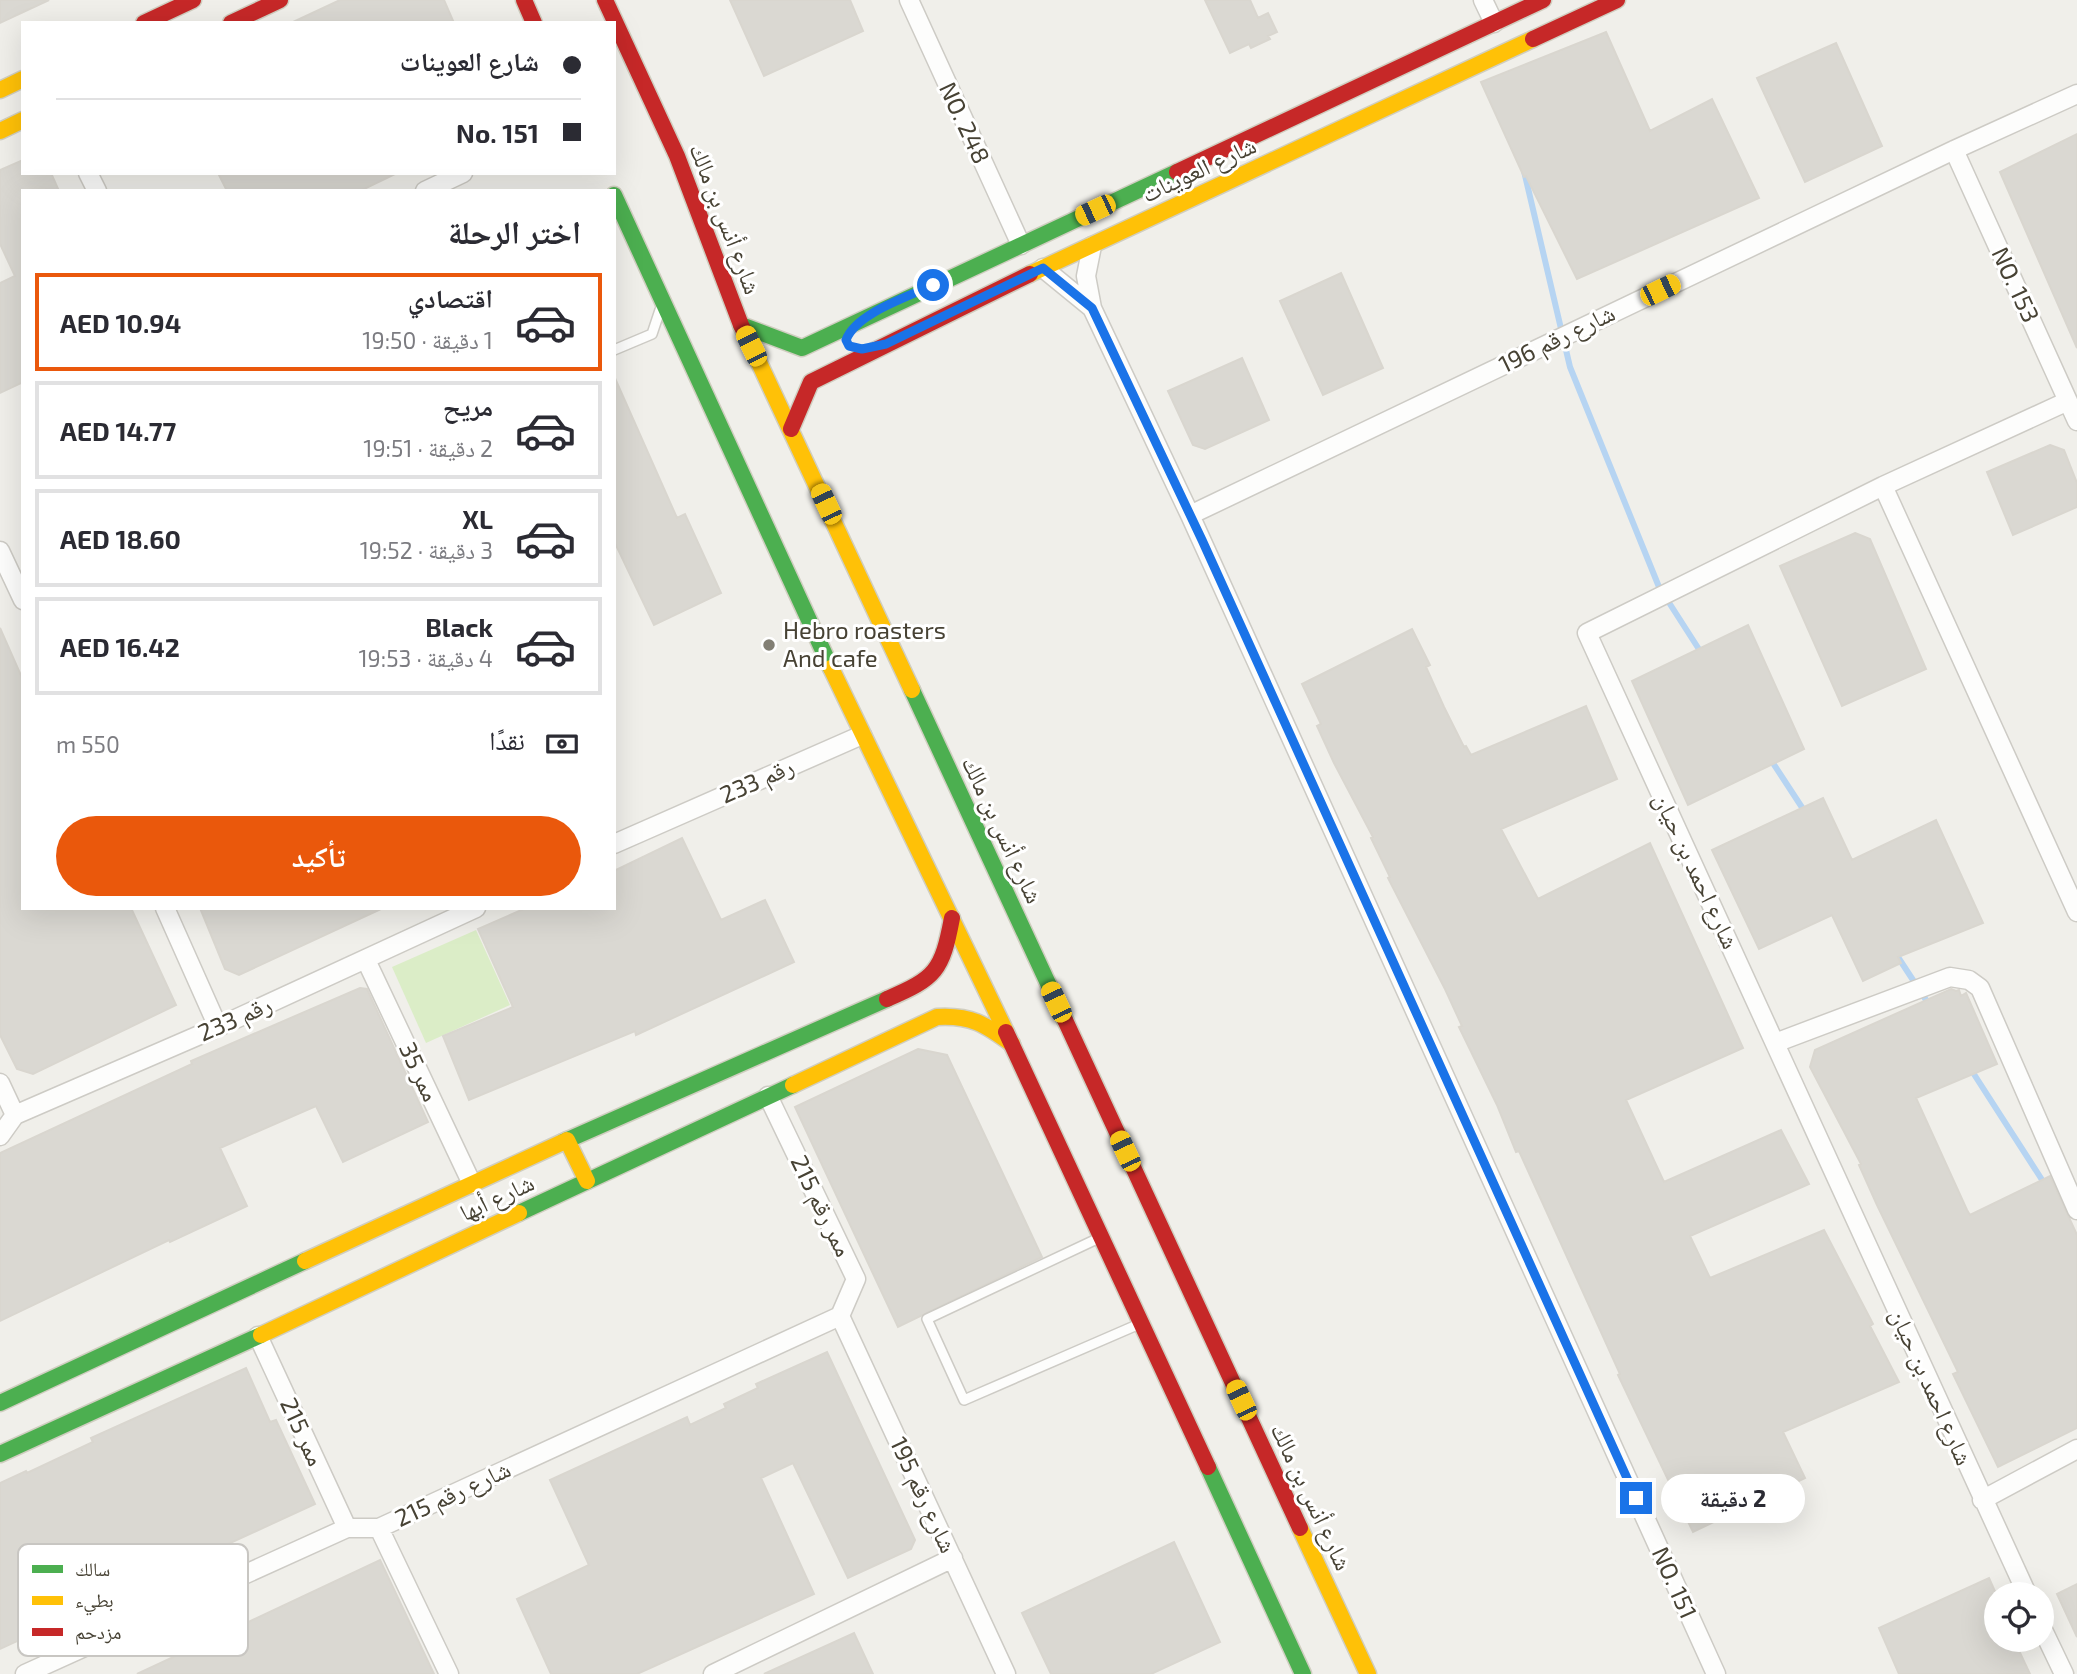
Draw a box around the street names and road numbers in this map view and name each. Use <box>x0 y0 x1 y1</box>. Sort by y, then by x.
street label: NO. 248 <box>934 77 997 168</box>
street label: شارع العوينات <box>1137 130 1261 210</box>
street label: شارع أنس بن مالك <box>683 139 768 299</box>
street label: NO. 153 <box>1986 242 2046 327</box>
street label: شارع رقم 196 <box>1494 297 1620 381</box>
street label: رقم 233 <box>715 751 799 811</box>
street label: شارع أنس بن مالك <box>955 751 1050 908</box>
street label: شارع احمد بن حيان <box>1647 788 1746 954</box>
street label: رقم 233 <box>193 989 277 1049</box>
street label: ممر 35 <box>394 1037 447 1106</box>
street label: ممر رقم 215 <box>783 1150 859 1262</box>
street label: شارع أبها <box>455 1167 539 1228</box>
street label: شارع احمد بن حيان <box>1883 1303 1980 1470</box>
street label: ممر 215 <box>275 1393 332 1470</box>
street label: شارع أنس بن مالك <box>1264 1418 1359 1575</box>
street label: شارع رقم 195 <box>882 1432 964 1558</box>
street label: شارع رقم 215 <box>390 1453 516 1535</box>
street label: NO. 151 <box>1647 1542 1704 1623</box>

